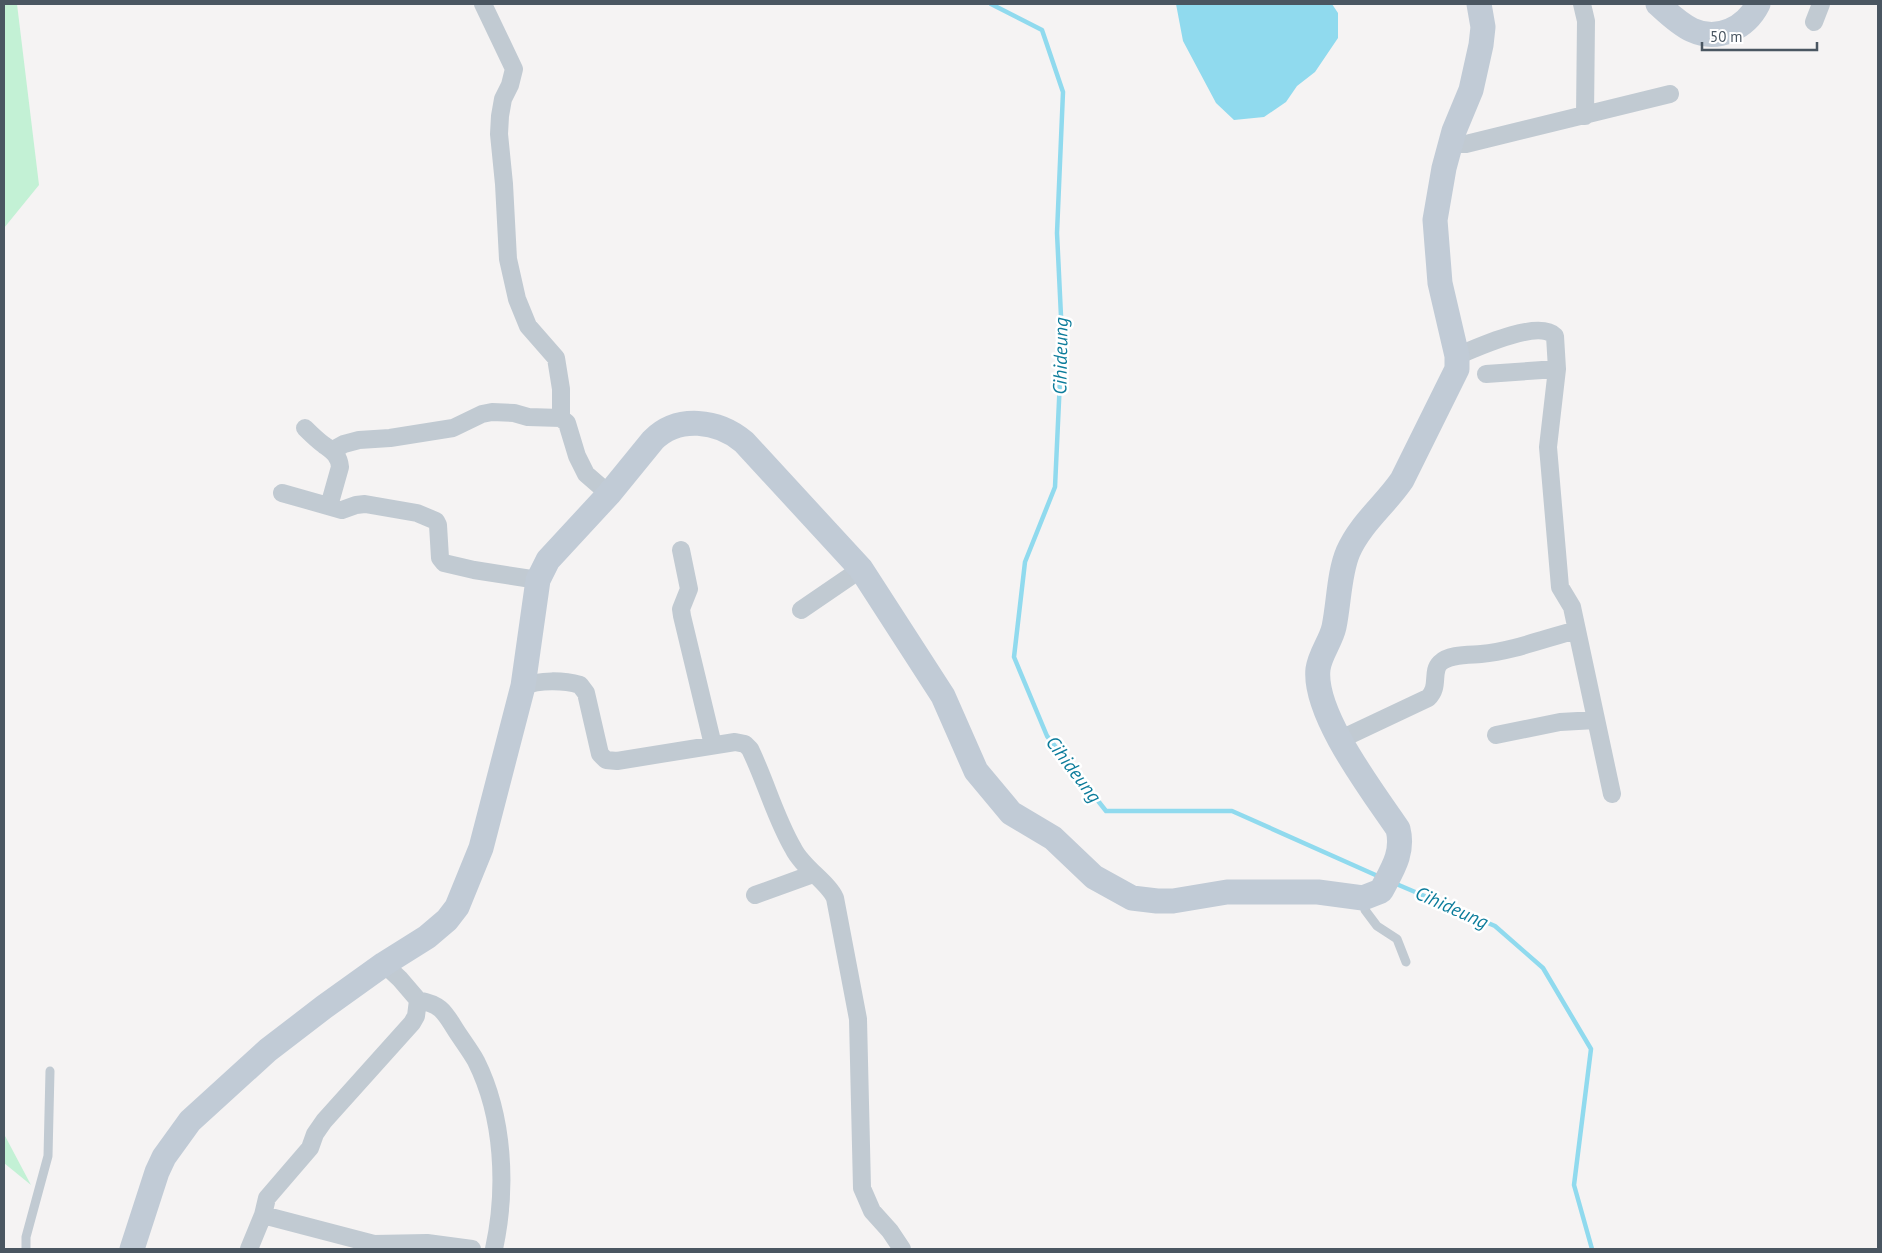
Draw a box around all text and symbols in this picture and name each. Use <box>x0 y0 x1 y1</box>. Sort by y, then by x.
scale bar <box>1702 20 1817 52</box>
text: 50 m <box>1710 27 1743 46</box>
water label: Cihideung <box>1047 317 1073 395</box>
water label: Cihideung <box>1041 731 1107 807</box>
water label: Cihideung <box>1412 880 1493 934</box>

